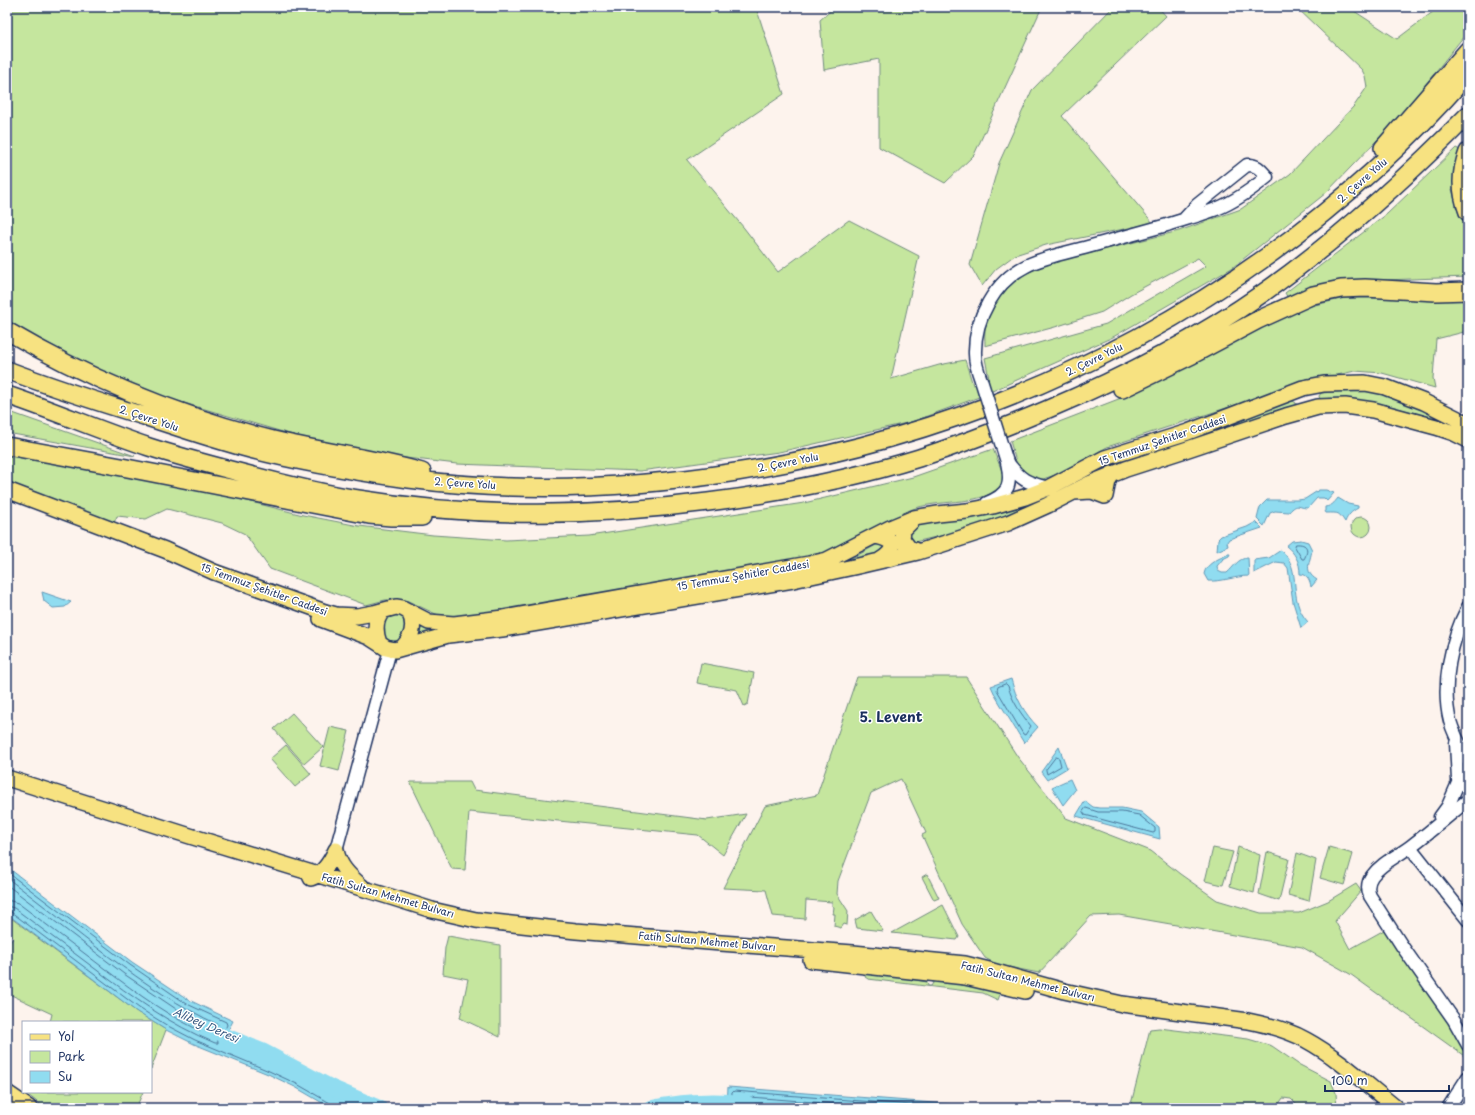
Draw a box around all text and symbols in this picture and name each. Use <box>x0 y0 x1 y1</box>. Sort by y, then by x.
street label: 2. Çevre Yolu <box>1333 154 1390 206</box>
street label: 2. Çevre Yolu <box>1063 338 1125 379</box>
street label: 2. Çevre Yolu <box>117 401 181 434</box>
street label: 15 Temmuz Şehitler Caddesi <box>1096 411 1228 468</box>
street label: 2. Çevre Yolu <box>756 448 820 475</box>
street label: 2. Çevre Yolu <box>434 473 496 492</box>
street label: 15 Temmuz Şehitler Caddesi <box>676 555 810 594</box>
street label: 15 Temmuz Şehitler Caddesi <box>199 559 330 619</box>
district label: 5. Levent <box>860 706 923 727</box>
street label: Fatih Sultan Mehmet Bulvarı <box>320 868 456 921</box>
street label: Fatih Sultan Mehmet Bulvarı <box>638 927 776 954</box>
street label: Fatih Sultan Mehmet Bulvarı <box>960 957 1097 1004</box>
water label: Alibey Deresi <box>171 1003 243 1047</box>
legend <box>22 1021 152 1093</box>
text: Yol <box>58 1027 74 1045</box>
text: Park <box>58 1047 85 1065</box>
text: Su <box>58 1067 72 1085</box>
scale bar <box>1325 1067 1449 1093</box>
text: 100 m <box>1331 1071 1368 1089</box>

